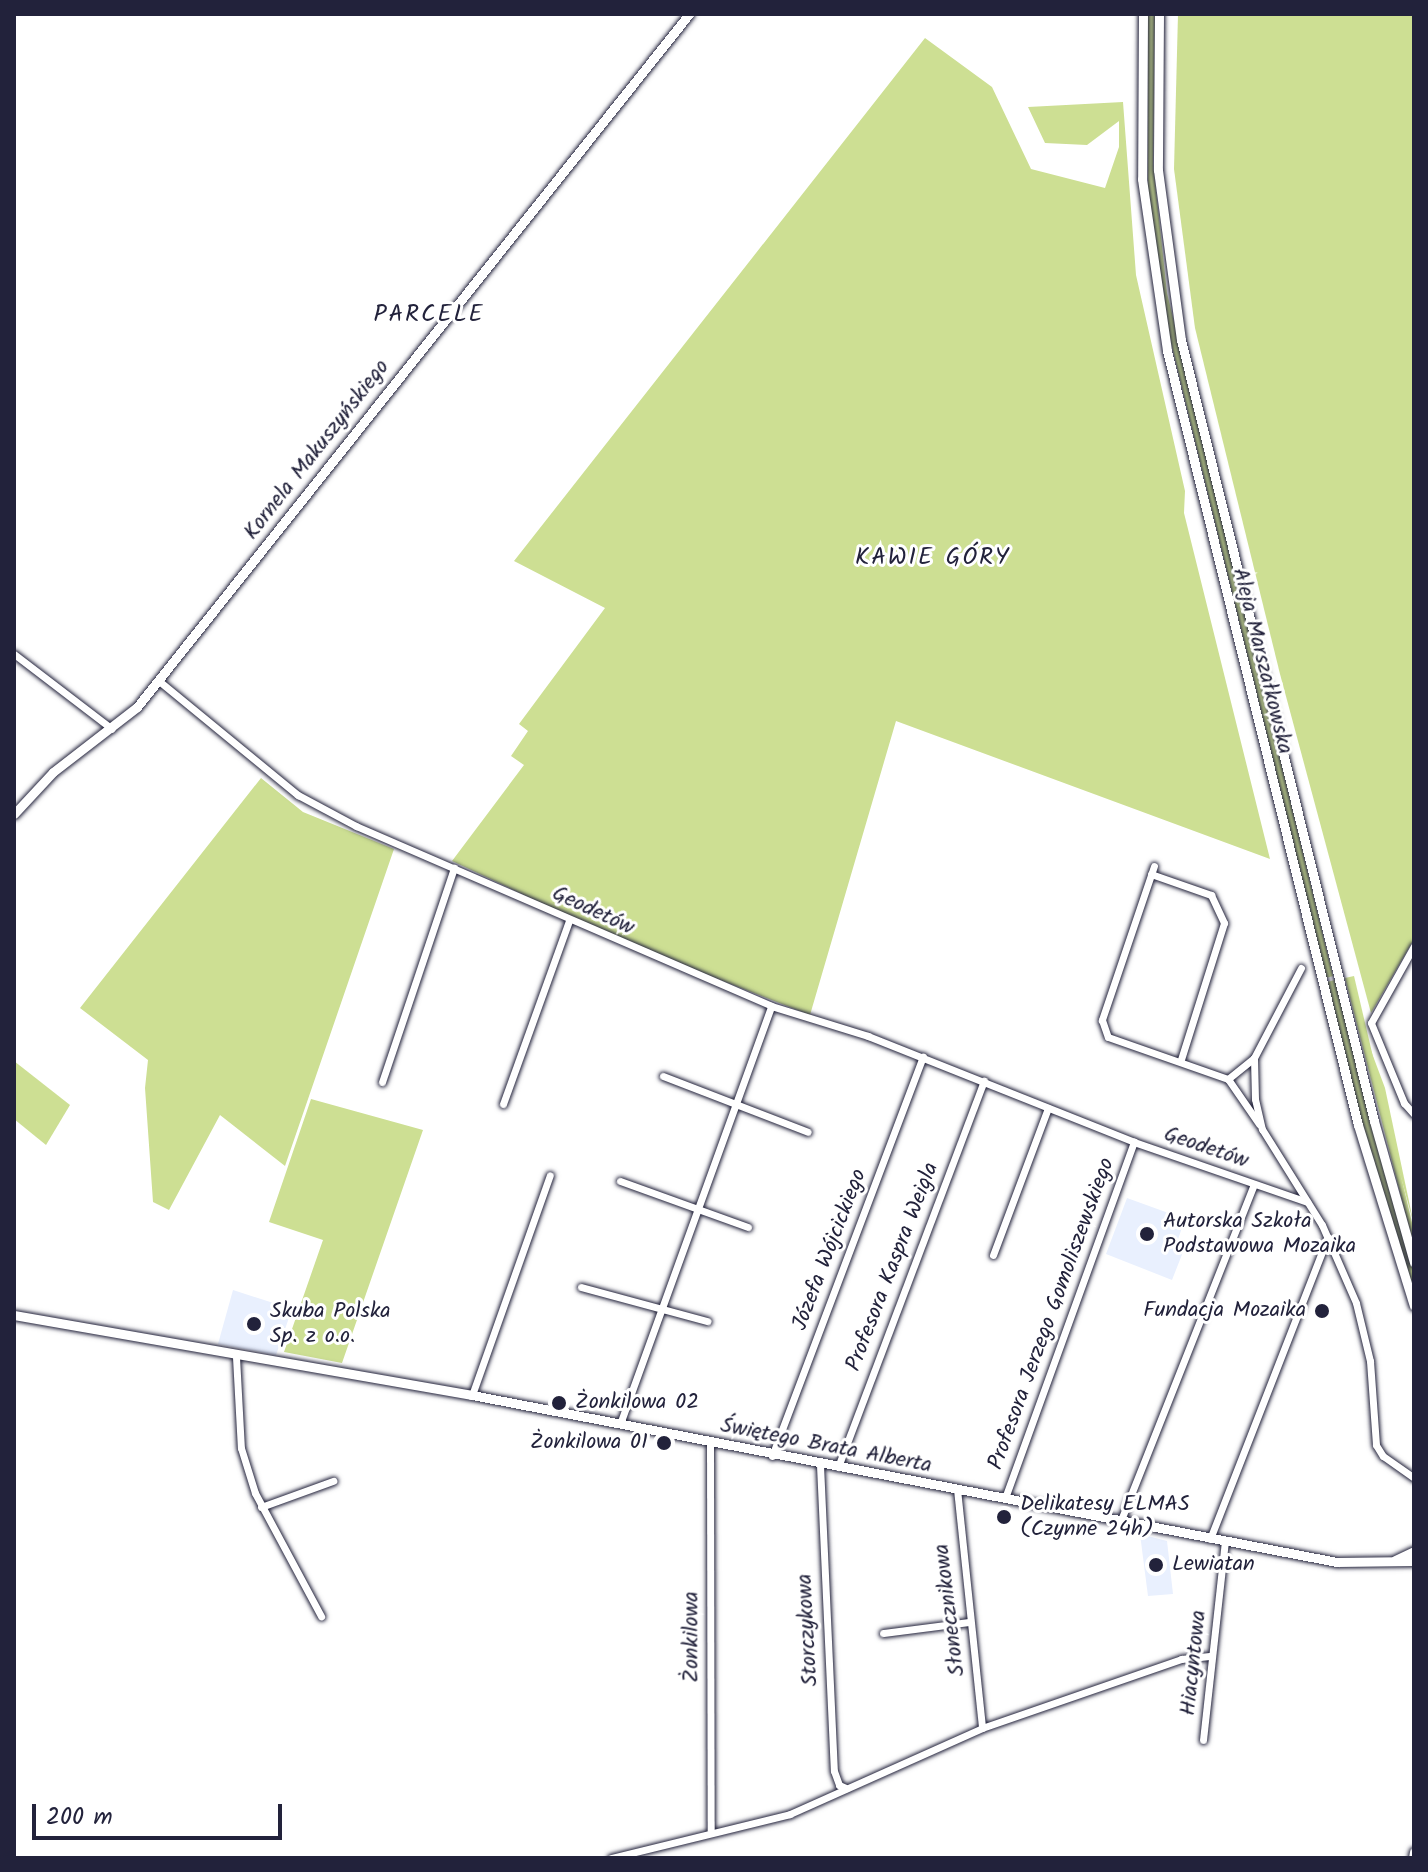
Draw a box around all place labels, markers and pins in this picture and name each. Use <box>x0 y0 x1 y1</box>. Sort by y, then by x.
place label: Autorska Szkoła Podstawowa Mozaika <box>1163 1208 1356 1260</box>
marker: Autorska Szkoła Podstawowa Mozaika <box>1138 1225 1156 1243</box>
place label: Skuba Polska Sp. z o.o. <box>270 1298 391 1350</box>
place label: Fundacja Mozaika <box>1143 1298 1306 1324</box>
marker: Fundacja Mozaika <box>1313 1302 1331 1320</box>
marker: Skuba Polska Sp. z o.o. <box>245 1315 263 1333</box>
place label: Żonkilowa 02 <box>575 1390 699 1416</box>
marker: Żonkilowa 02 <box>550 1394 568 1412</box>
place label: Żonkilowa 01 <box>530 1430 648 1456</box>
marker: Żonkilowa 01 <box>655 1434 673 1452</box>
place label: Delikatesy ELMAS (Czynne 24h) <box>1020 1491 1190 1542</box>
marker: Delikatesy ELMAS (Czynne 24h) <box>995 1508 1013 1526</box>
place label: Lewiatan <box>1172 1552 1255 1578</box>
marker: Lewiatan <box>1147 1556 1165 1574</box>

